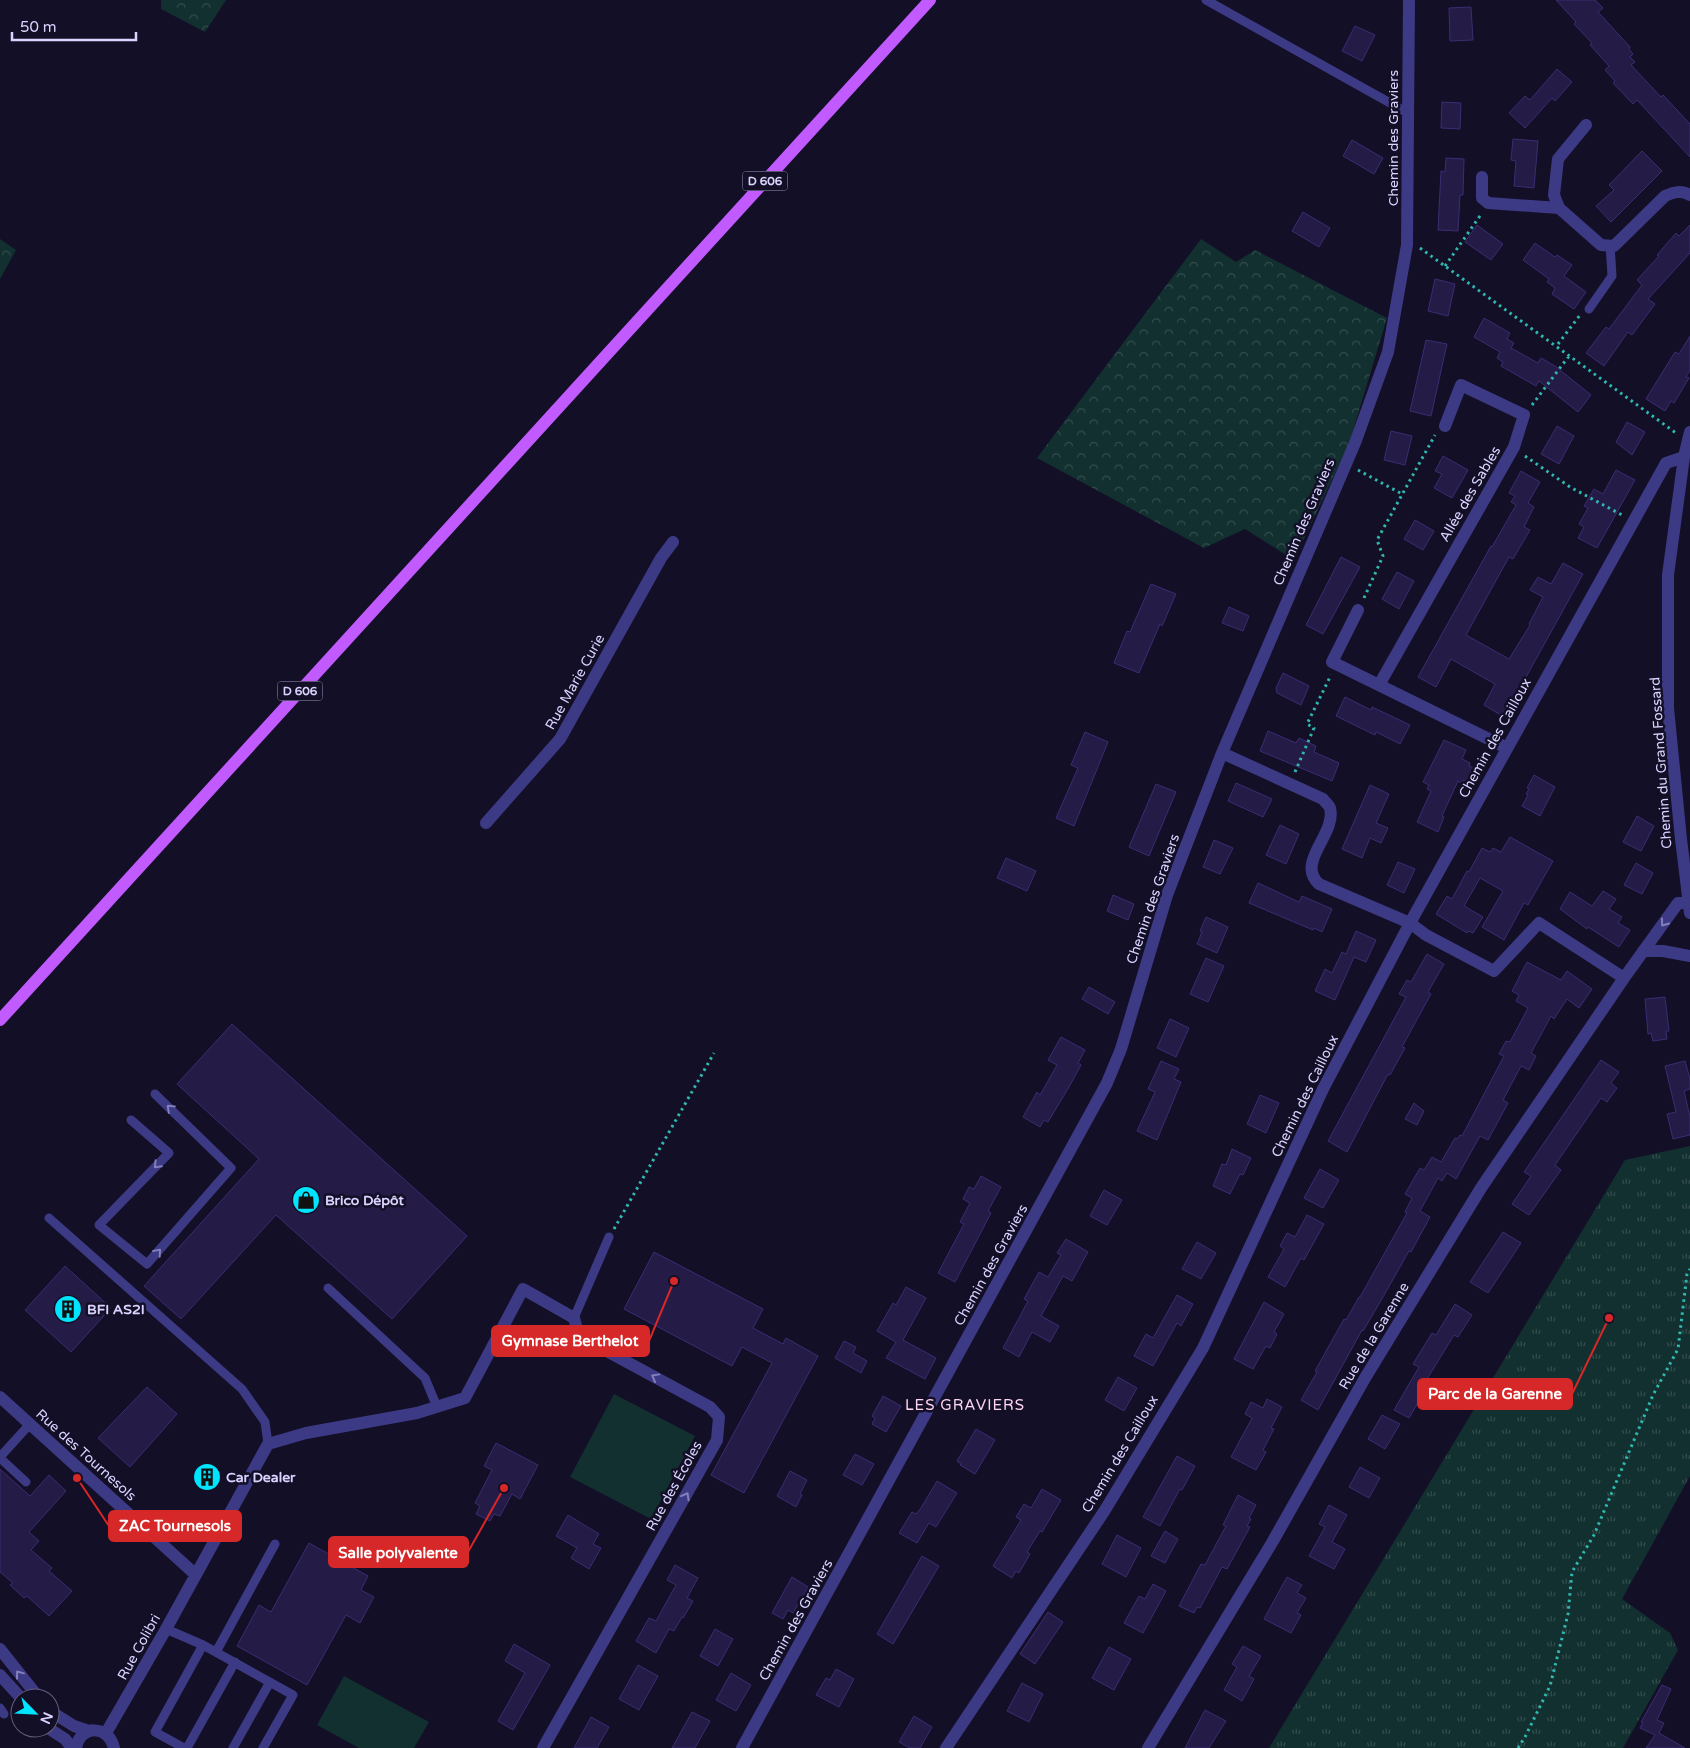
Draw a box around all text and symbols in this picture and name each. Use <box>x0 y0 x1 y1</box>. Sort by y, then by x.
scale bar <box>12 10 136 42</box>
text: 50 m <box>20 18 57 36</box>
street label: Chemin des Graviers <box>1385 70 1402 206</box>
road number: D 606 <box>742 172 788 190</box>
street label: Allée des Sables <box>1436 443 1504 545</box>
street label: Chemin des Graviers <box>1270 456 1339 588</box>
street label: Rue Marie Curie <box>542 631 608 733</box>
street label: Chemin des Cailloux <box>1455 675 1535 801</box>
street label: Chemin du Grand Fossard <box>1647 676 1675 850</box>
road number: D 606 <box>278 681 322 700</box>
street label: Chemin des Graviers <box>1123 831 1183 966</box>
one-way arrow <box>1661 917 1669 926</box>
street label: Chemin des Cailloux <box>1268 1032 1342 1160</box>
one-way arrow <box>166 1105 175 1114</box>
one-way arrow <box>154 1159 163 1168</box>
shop icon: Brico Dépôt <box>291 1185 321 1215</box>
place label: Brico Dépôt <box>325 1192 404 1209</box>
street label: Chemin des Graviers <box>950 1201 1032 1329</box>
one-way arrow <box>152 1248 161 1257</box>
street label: Rue de la Garenne <box>1335 1279 1413 1393</box>
building icon: BFI AS2I <box>53 1294 83 1324</box>
place label: BFI AS2I <box>87 1301 145 1318</box>
callout: Gymnase Berthelot <box>492 1326 649 1356</box>
text: Gymnase Berthelot <box>502 1332 639 1351</box>
one-way arrow <box>651 1373 660 1383</box>
callout: Parc de la Garenne <box>1418 1379 1572 1409</box>
text: Parc de la Garenne <box>1428 1385 1563 1403</box>
street label: Chemin des Cailloux <box>1078 1392 1162 1516</box>
district label: LES GRAVIERS <box>905 1396 1025 1414</box>
street label: Rue des Tournesols <box>32 1405 140 1505</box>
street label: Rue des Écoles <box>642 1438 706 1534</box>
building icon: Car Dealer <box>192 1462 222 1492</box>
place label: Car Dealer <box>226 1469 296 1486</box>
one-way arrow <box>679 1492 689 1501</box>
callout: ZAC Tournesols <box>109 1511 241 1541</box>
text: ZAC Tournesols <box>119 1517 231 1535</box>
callout: Salle polyvalente <box>329 1537 468 1567</box>
text: Salle polyvalente <box>338 1544 458 1563</box>
street label: Chemin des Graviers <box>755 1556 837 1684</box>
street label: Rue Colibri <box>114 1611 164 1683</box>
one-way arrow <box>16 1670 25 1680</box>
north arrow <box>10 1688 60 1738</box>
text: N <box>36 1709 56 1727</box>

